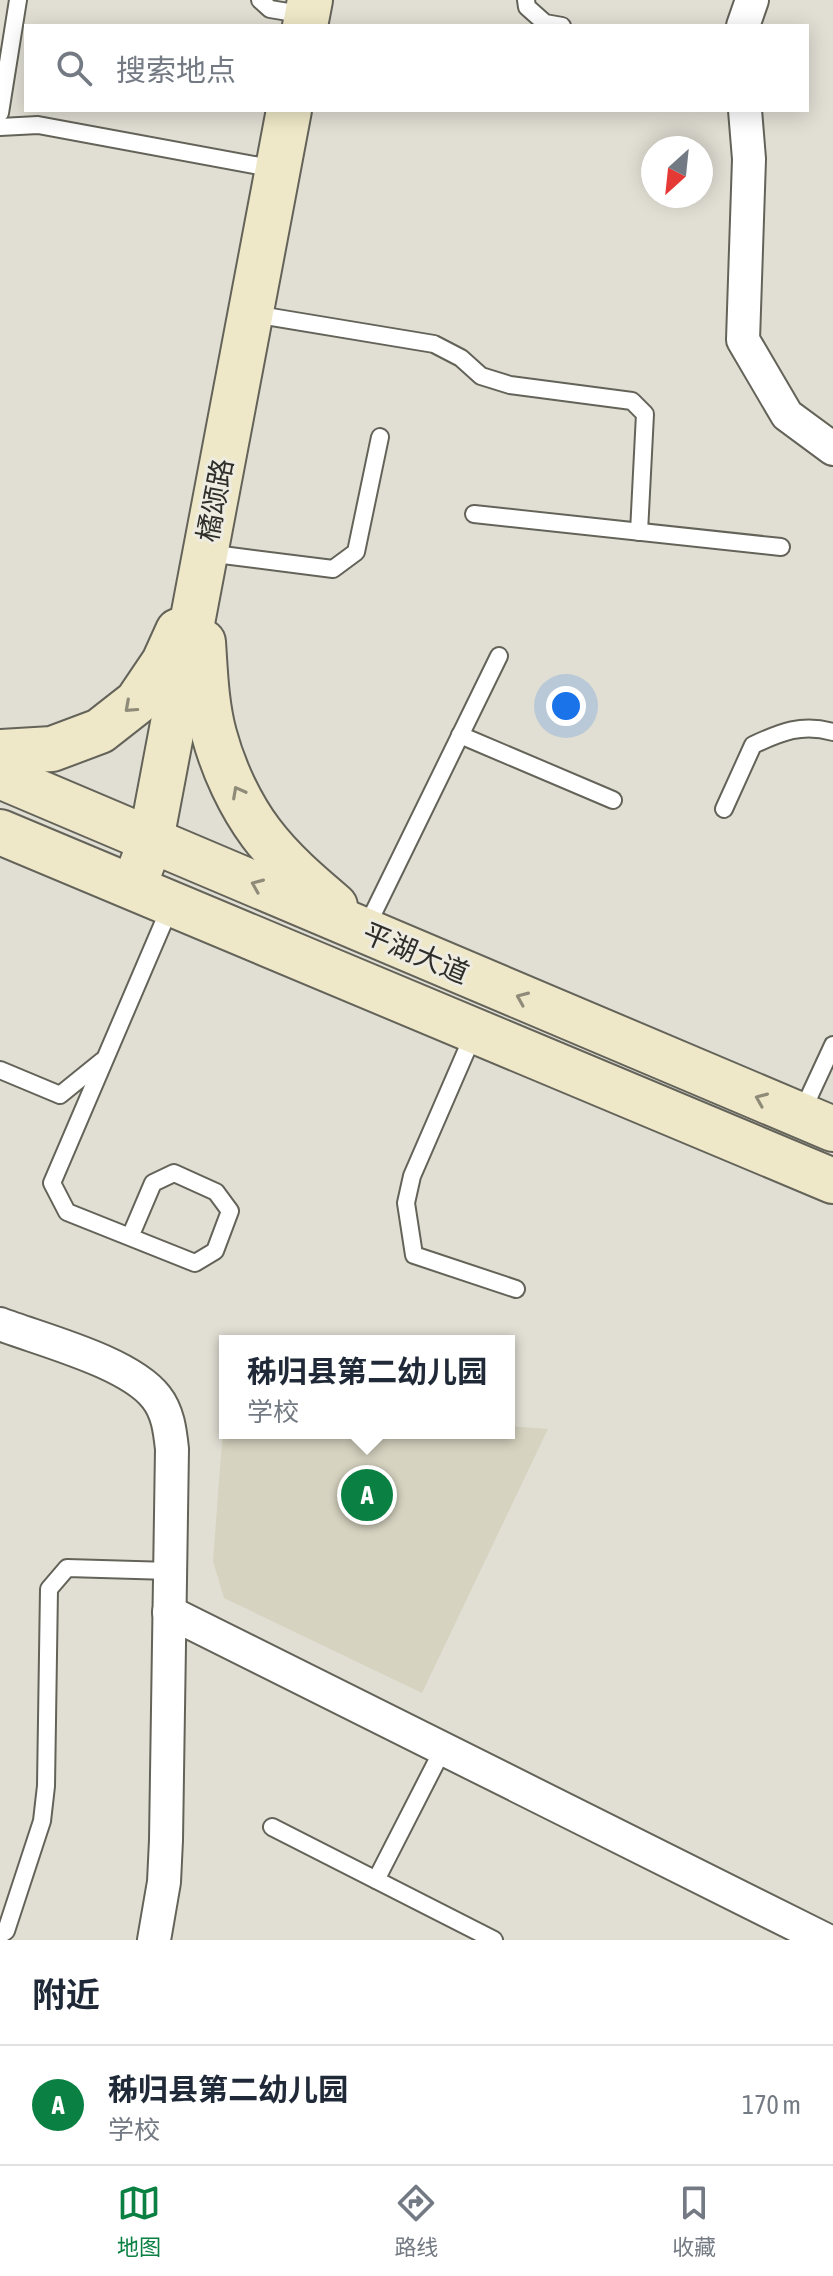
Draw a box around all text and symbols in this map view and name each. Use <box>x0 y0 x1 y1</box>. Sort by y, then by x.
search box <box>24 24 809 112</box>
icon: search <box>52 46 96 90</box>
text: 搜索地点 <box>116 53 236 87</box>
north arrow <box>641 136 713 208</box>
street label: 橘颂路 <box>191 456 239 544</box>
your location <box>546 686 586 726</box>
one-way arrow <box>125 698 139 712</box>
one-way arrow <box>232 786 247 801</box>
one-way arrow <box>251 879 265 895</box>
street label: 平湖大道 <box>358 916 474 990</box>
one-way arrow <box>516 991 530 1007</box>
one-way arrow <box>755 1092 769 1109</box>
popup <box>219 1335 515 1439</box>
text: 秭归县第二幼儿园 <box>247 1354 487 1388</box>
text: 学校 <box>247 1397 299 1427</box>
pin: A <box>341 1465 393 1525</box>
text: 附近 <box>32 1975 100 2014</box>
text: 秭归县第二幼儿园 <box>108 2072 348 2106</box>
text: A <box>52 2090 64 2120</box>
text: 170 m <box>742 2090 801 2120</box>
text: 学校 <box>108 2115 160 2145</box>
tab: 地图 <box>117 2181 161 2261</box>
tab: 路线 <box>394 2181 438 2261</box>
tab: 收藏 <box>672 2181 716 2261</box>

